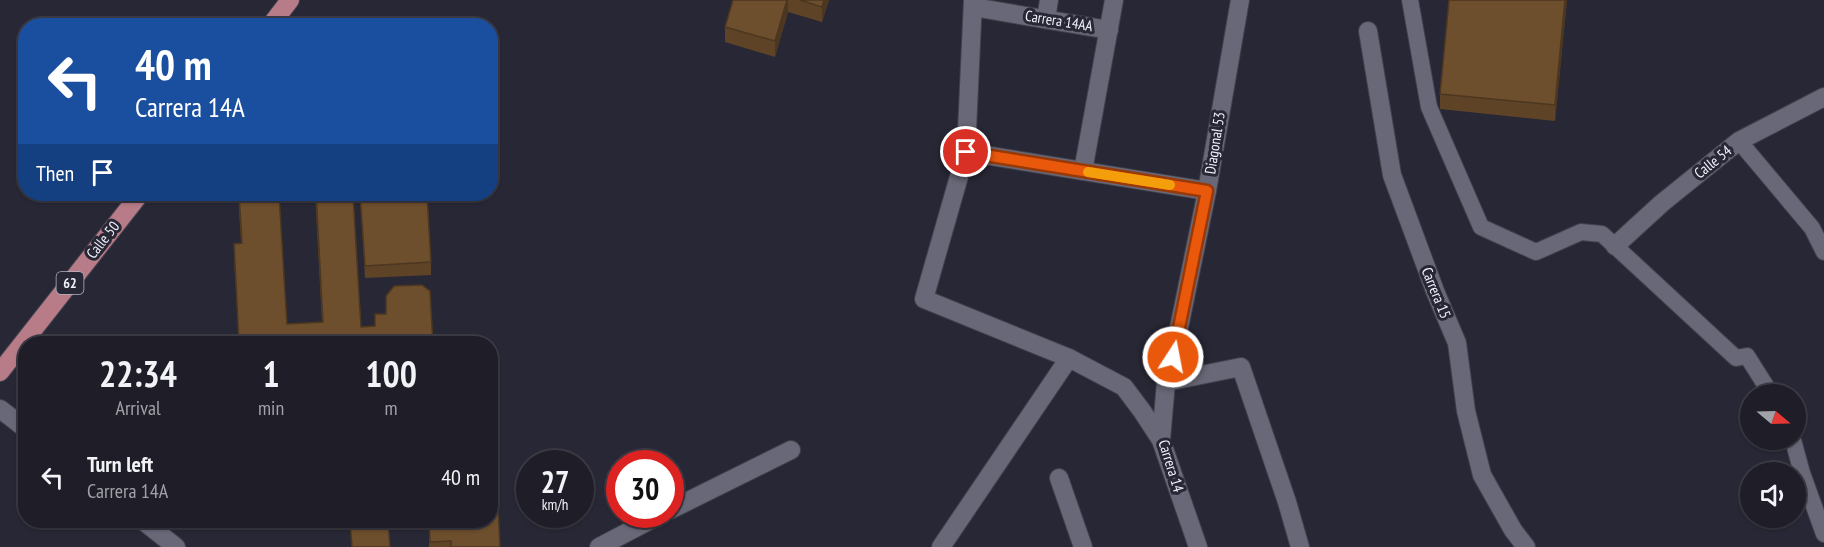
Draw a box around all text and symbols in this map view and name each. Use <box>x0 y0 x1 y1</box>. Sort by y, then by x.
street label: Carrera 14AA <box>1024 6 1095 35</box>
text: 40 m <box>135 37 212 92</box>
icon: left <box>36 42 114 120</box>
text: Carrera 14A <box>135 90 245 124</box>
street label: Diagonal 53 <box>1200 110 1229 175</box>
pin <box>940 126 991 177</box>
icon: arrive <box>949 135 982 168</box>
street label: Calle 54 <box>1690 141 1735 182</box>
icon: arrive <box>86 156 119 189</box>
text: Then <box>36 159 74 187</box>
street label: Calle 50 <box>82 217 123 262</box>
street label: Carrera 15 <box>1418 264 1455 321</box>
road number: 62 <box>56 272 84 294</box>
position arrow <box>1141 325 1205 389</box>
text: 22:34 <box>99 350 177 397</box>
text: 1 <box>262 350 280 397</box>
text: 100 <box>365 350 417 397</box>
north arrow <box>1740 384 1806 450</box>
map controls <box>1740 384 1806 528</box>
text: Arrival <box>115 395 161 421</box>
text: min <box>258 395 284 421</box>
text: m <box>385 395 398 421</box>
street label: Carrera 14 <box>1155 437 1189 495</box>
text: Turn left <box>87 450 153 478</box>
speed limit sign: 30 <box>606 450 684 528</box>
icon: left <box>36 461 69 494</box>
text: 27 <box>541 462 569 501</box>
button: sound <box>1740 462 1806 528</box>
text: 40 m <box>441 463 480 491</box>
text: Carrera 14A <box>87 478 168 504</box>
text: km/h <box>542 495 568 514</box>

